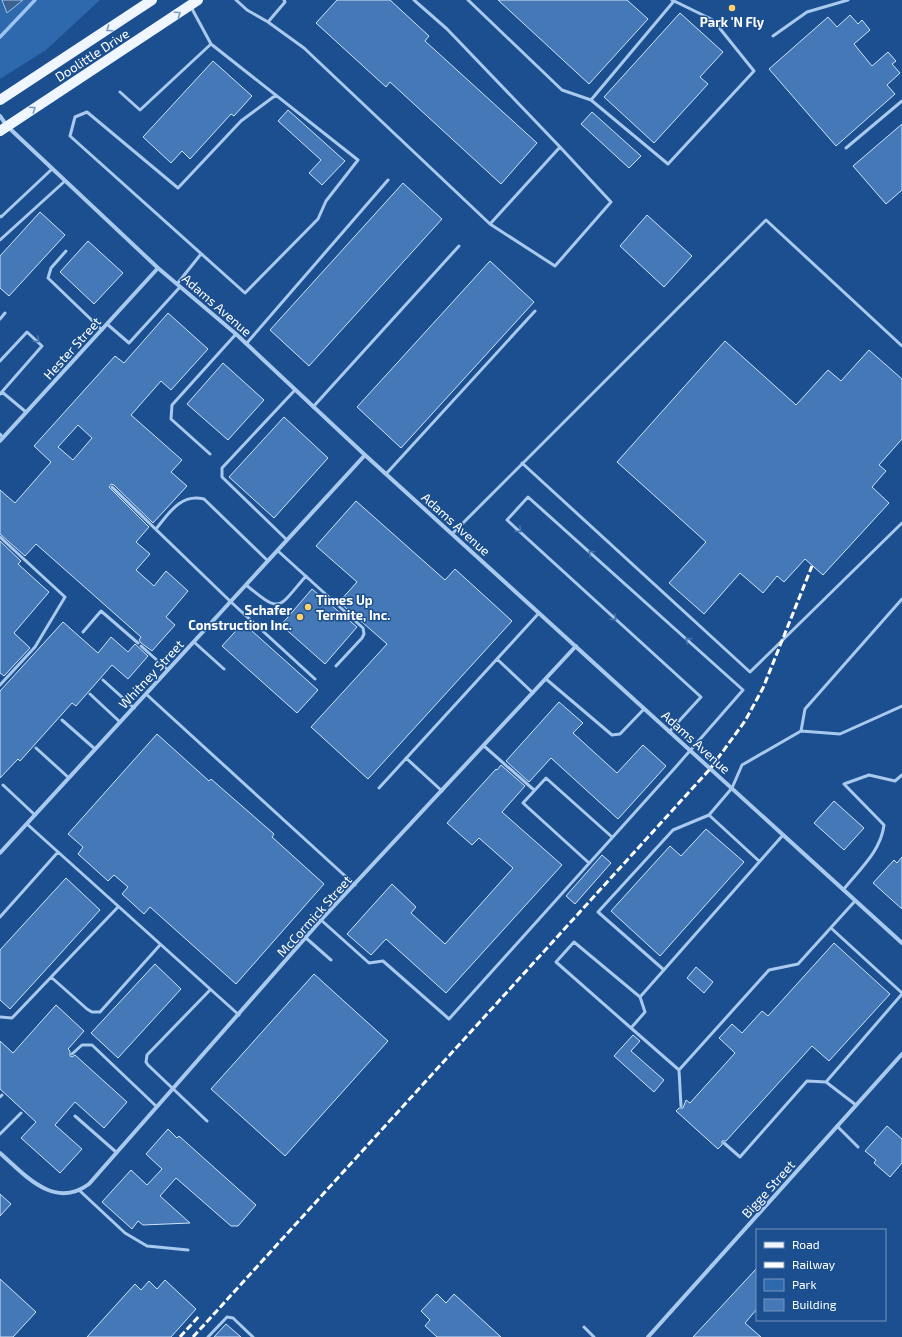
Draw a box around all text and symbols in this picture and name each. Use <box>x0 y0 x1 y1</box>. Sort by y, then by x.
marker: Park 'N Fly <box>727 3 737 13</box>
one-way arrow <box>173 12 180 19</box>
place label: Park 'N Fly <box>700 14 765 30</box>
one-way arrow <box>106 24 113 32</box>
street label: Doolittle Drive <box>52 25 132 85</box>
one-way arrow <box>29 106 36 114</box>
street label: Adams Avenue <box>179 270 255 340</box>
street label: Hester Street <box>40 314 104 382</box>
one-way arrow <box>32 336 39 343</box>
street label: Adams Avenue <box>418 489 494 559</box>
one-way arrow <box>514 525 521 532</box>
one-way arrow <box>588 551 595 558</box>
place label: Times Up Termite, Inc. <box>316 592 390 623</box>
place label: Schafer Construction Inc. <box>188 602 292 633</box>
marker: Times Up Termite, Inc. <box>303 602 313 612</box>
marker: Schafer Construction Inc. <box>295 612 305 622</box>
one-way arrow <box>610 613 617 620</box>
street label: Whitney Street <box>115 636 187 712</box>
one-way arrow <box>685 637 692 644</box>
street label: Adams Avenue <box>658 707 734 777</box>
street label: McCormick Street <box>273 872 355 960</box>
street label: Bigge Street <box>738 1157 798 1221</box>
legend <box>756 1229 886 1321</box>
text: Road <box>792 1237 820 1251</box>
text: Railway <box>792 1257 836 1271</box>
text: Park <box>792 1277 817 1291</box>
text: Building <box>792 1297 837 1311</box>

